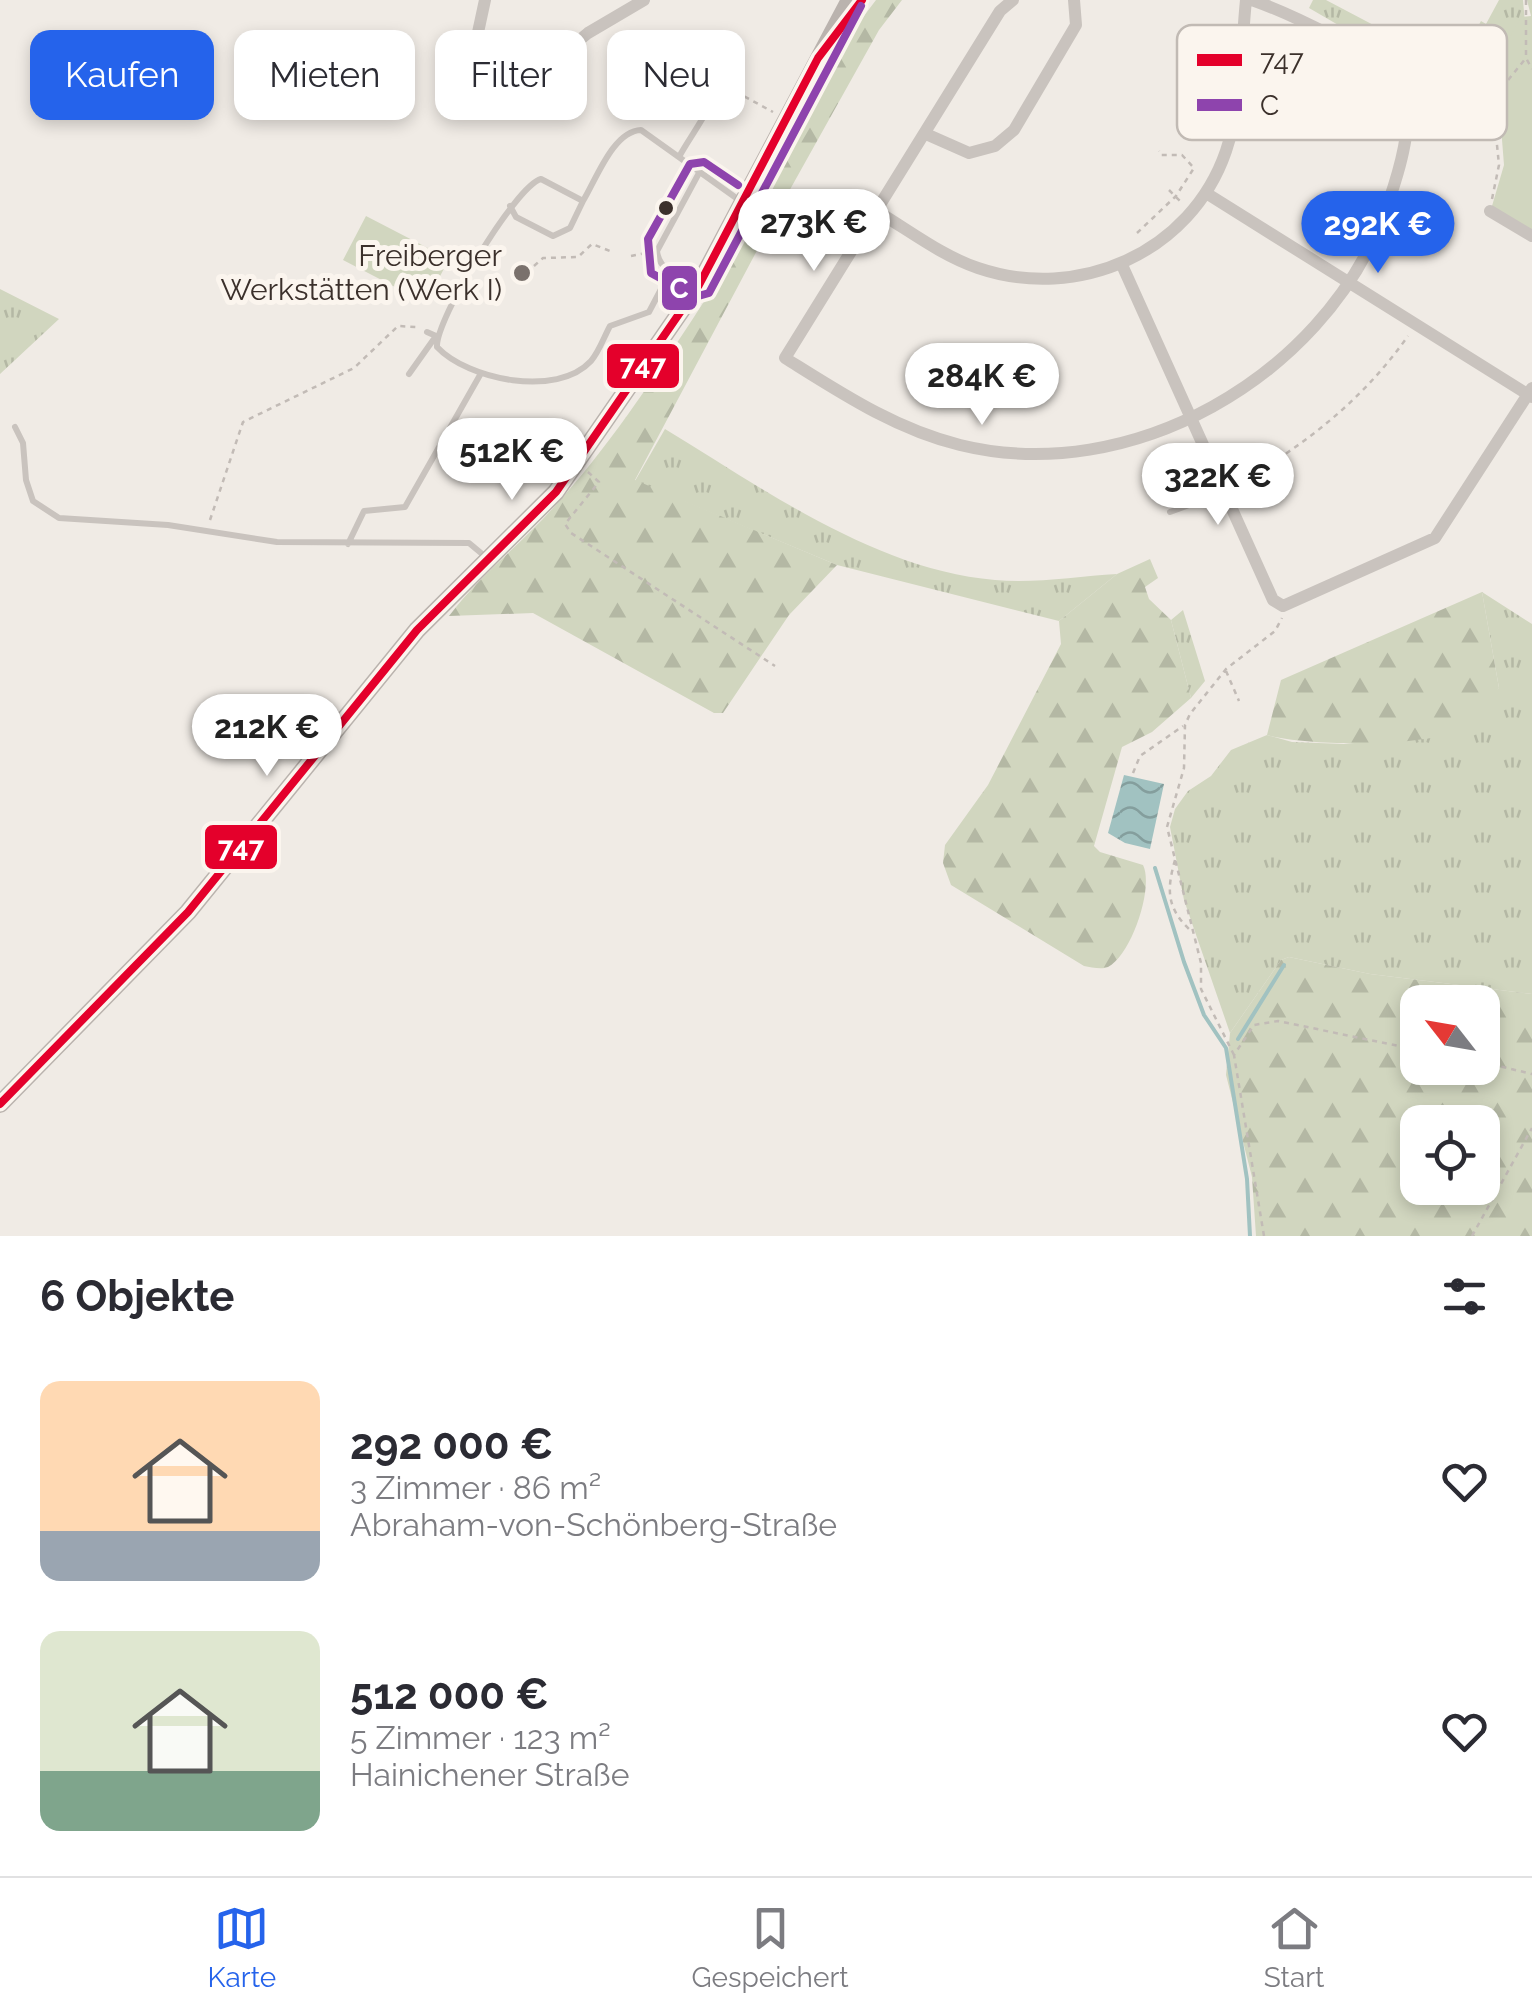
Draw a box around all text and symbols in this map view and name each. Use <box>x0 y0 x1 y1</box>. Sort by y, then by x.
legend <box>1177 25 1507 140</box>
chip: Kaufen <box>30 30 214 120</box>
chip: Mieten <box>234 30 415 120</box>
chip: Filter <box>435 30 587 120</box>
chip: Neu <box>607 30 745 120</box>
text: 747 <box>1260 44 1304 77</box>
text: C <box>1260 89 1279 122</box>
pin: 273K € <box>733 189 895 274</box>
pin: 292K € <box>1297 191 1459 276</box>
unlabelled marker <box>656 198 676 218</box>
text: 273K € <box>760 203 868 240</box>
text: 292K € <box>1323 205 1433 242</box>
place label: Freiberger Werkstätten (Werk I) <box>221 238 502 307</box>
marker: Freiberger Werkstätten (Werk I) <box>511 262 533 284</box>
line badge: C <box>660 264 699 312</box>
text: C <box>669 272 689 305</box>
line badge: 747 <box>605 342 681 390</box>
pin: 284K € <box>901 343 1063 428</box>
text: 747 <box>620 349 666 382</box>
text: 284K € <box>927 357 1037 394</box>
pin: 512K € <box>431 418 593 503</box>
text: 512K € <box>459 432 565 469</box>
pin: 322K € <box>1137 443 1299 528</box>
text: 322K € <box>1164 457 1272 494</box>
pin: 212K € <box>186 694 348 779</box>
text: 212K € <box>214 708 320 745</box>
line badge: 747 <box>203 823 279 871</box>
text: 747 <box>218 831 264 864</box>
north arrow <box>1400 985 1500 1085</box>
map controls <box>1400 985 1500 1205</box>
button: locate <box>1400 1105 1500 1205</box>
icon: filters <box>1437 1269 1492 1324</box>
text: 6 Objekte <box>40 1272 235 1321</box>
text: 292 000 € <box>350 1420 553 1469</box>
icon: home <box>120 1421 240 1541</box>
icon: heart <box>1437 1454 1492 1509</box>
text: 3 Zimmer · 86 m² <box>350 1469 601 1506</box>
text: Abraham-von-Schönberg-Straße <box>350 1506 837 1543</box>
text: 512 000 € <box>350 1670 549 1719</box>
icon: home <box>120 1671 240 1791</box>
icon: heart <box>1437 1704 1492 1759</box>
text: 5 Zimmer · 123 m² <box>350 1719 611 1756</box>
text: Hainichener Straße <box>350 1756 629 1793</box>
tab: Karte <box>208 1901 276 1994</box>
tab: Gespeichert <box>691 1901 849 1994</box>
tab: Start <box>1264 1901 1324 1994</box>

